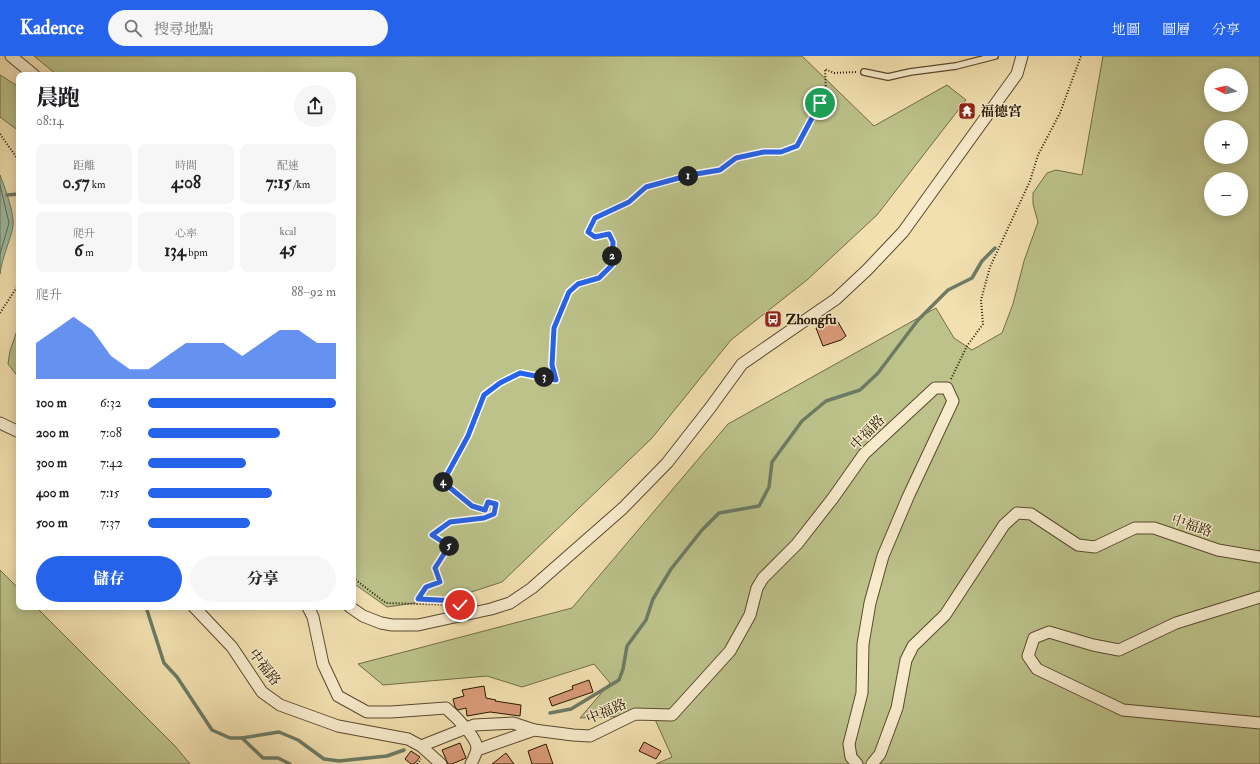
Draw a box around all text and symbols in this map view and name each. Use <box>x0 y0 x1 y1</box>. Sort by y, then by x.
search box <box>108 10 388 46</box>
text: Kadence <box>20 16 84 40</box>
icon: search <box>122 17 144 39</box>
text: 搜尋地點 <box>154 20 214 39</box>
text: 地圖 <box>1112 21 1140 38</box>
text: 圖層 <box>1162 21 1190 38</box>
text: 分享 <box>1212 21 1240 38</box>
north arrow <box>1204 68 1248 112</box>
map controls <box>1204 68 1248 216</box>
text: 晨跑 <box>36 84 80 112</box>
button: share <box>294 85 336 127</box>
pin <box>803 86 837 120</box>
icon: arrive <box>809 92 831 114</box>
temple icon: 福德宮 <box>957 101 977 121</box>
place label: 福德宮 <box>980 103 1022 120</box>
text: 08:14 <box>36 113 64 129</box>
button: + <box>1204 120 1248 164</box>
text: 距離 <box>73 159 95 172</box>
text: 時間 <box>175 159 197 172</box>
text: 配速 <box>277 159 299 172</box>
pin: 1 <box>678 166 698 186</box>
text: 1 <box>686 169 690 182</box>
text: 0.57 <box>62 172 89 193</box>
text: 4:08 <box>171 172 201 193</box>
text: 7:15 <box>266 172 291 193</box>
button: − <box>1204 172 1248 216</box>
text: km <box>89 178 106 191</box>
text: /km <box>291 178 310 191</box>
text: kcal <box>280 225 296 238</box>
text: 爬升 <box>73 227 95 240</box>
text: 心率 <box>175 227 197 240</box>
text: 45 <box>280 238 296 259</box>
text: 6 <box>74 240 83 261</box>
text: 134 <box>164 240 186 261</box>
text: m <box>83 246 94 259</box>
text: bpm <box>186 246 208 259</box>
pin: 2 <box>602 246 622 266</box>
text: 2 <box>609 249 615 262</box>
text: 88–92 m <box>291 284 336 300</box>
text: 爬升 <box>36 287 62 303</box>
bus stop icon: Zhongfu <box>763 309 783 329</box>
place label: Zhongfu <box>786 311 837 329</box>
pin: 3 <box>534 367 554 387</box>
text: 3 <box>542 370 546 383</box>
text: 100 m <box>36 395 67 411</box>
text: 6:32 <box>100 395 121 411</box>
street label: 中福路 <box>846 411 888 453</box>
text: 200 m <box>36 425 69 441</box>
text: 7:08 <box>100 425 122 441</box>
text: 300 m <box>36 455 67 471</box>
text: 7:42 <box>100 455 123 471</box>
pin: 4 <box>433 472 453 492</box>
text: 4 <box>440 475 446 488</box>
text: 400 m <box>36 485 69 501</box>
text: 7:15 <box>100 485 120 501</box>
street label: 中福路 <box>1169 511 1214 540</box>
text: 500 m <box>36 515 68 531</box>
text: 7:37 <box>100 515 120 531</box>
pin: 5 <box>439 536 459 556</box>
text: 5 <box>447 539 451 552</box>
button: 儲存 <box>36 556 182 602</box>
button: 分享 <box>190 556 336 602</box>
pin <box>443 588 477 622</box>
icon: check <box>449 594 471 616</box>
street label: 中福路 <box>245 646 284 689</box>
street label: 中福路 <box>584 695 629 727</box>

